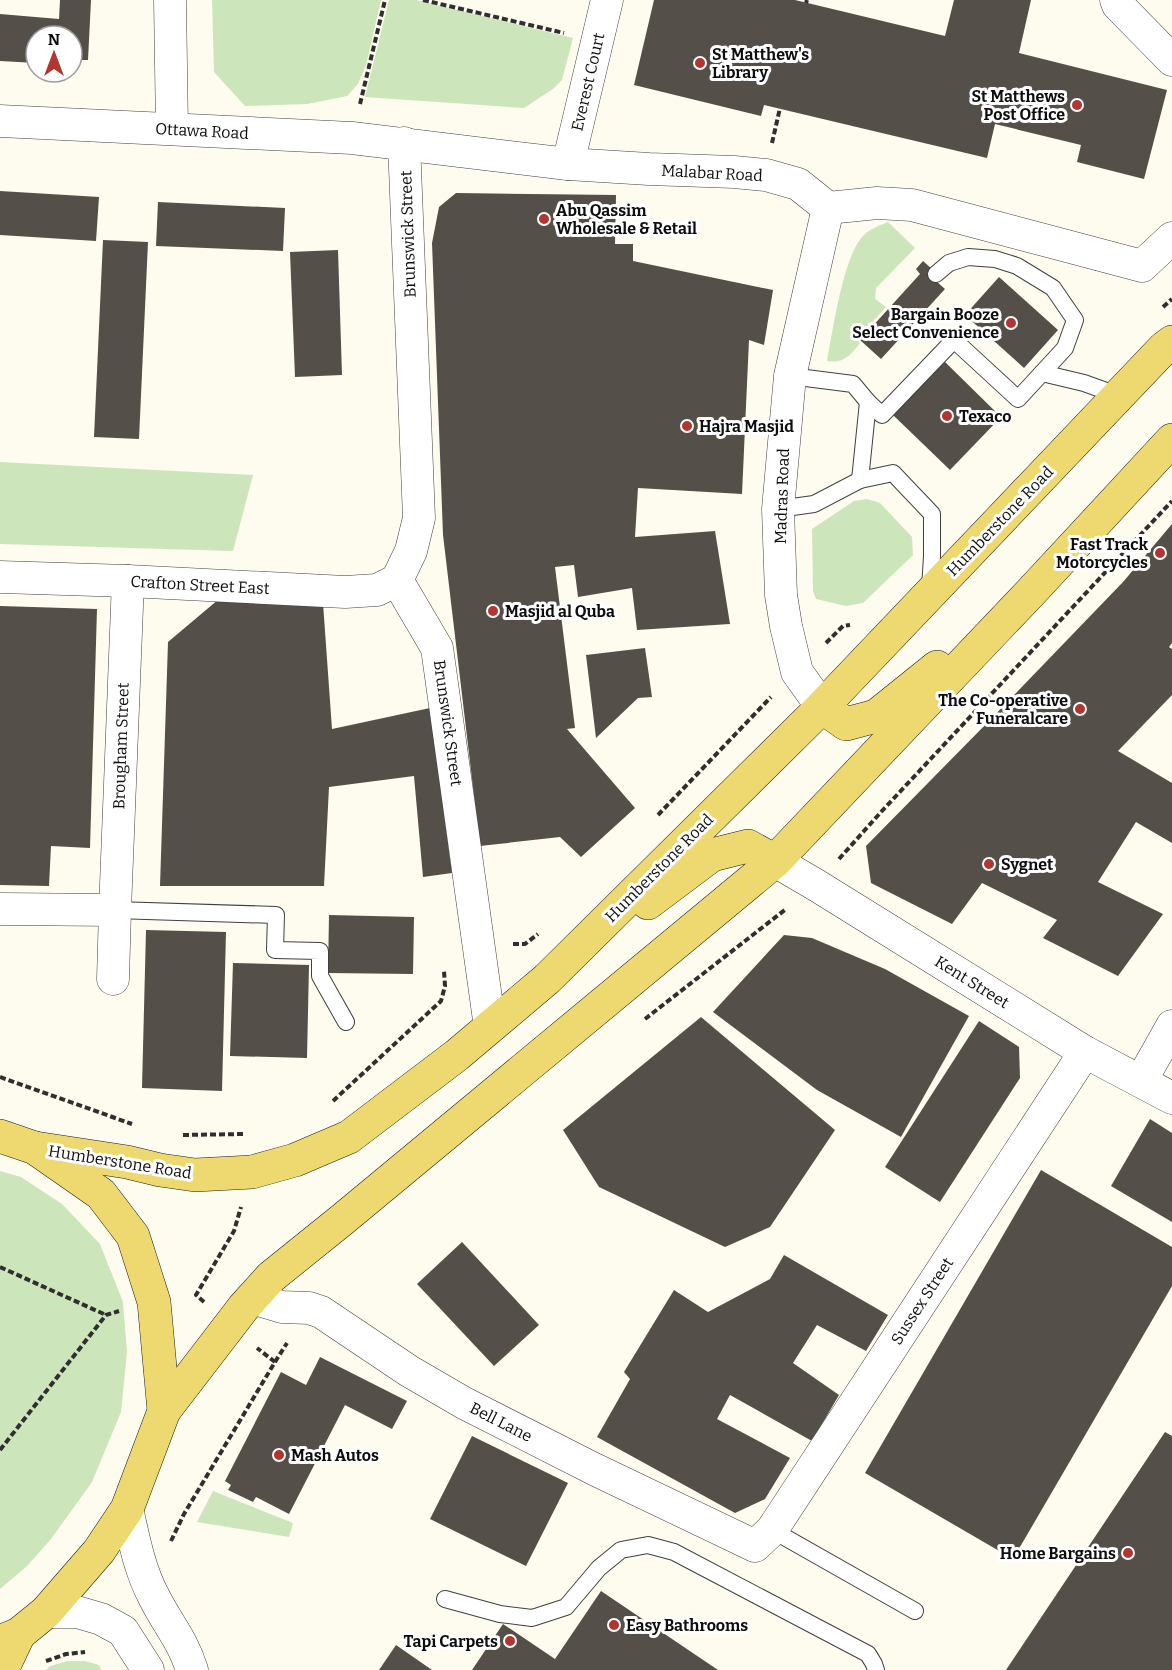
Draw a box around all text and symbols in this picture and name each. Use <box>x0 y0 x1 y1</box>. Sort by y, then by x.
north arrow <box>24 24 84 84</box>
text: N <box>48 30 60 49</box>
street label: Everest Court <box>567 31 609 133</box>
place label: St Matthew's Library <box>712 45 809 82</box>
marker: St Matthew's Library <box>693 56 707 70</box>
place label: St Matthews Post Office <box>971 87 1065 124</box>
marker: St Matthews Post Office <box>1070 98 1084 112</box>
street label: Ottawa Road <box>155 119 250 143</box>
street label: Malabar Road <box>661 161 764 185</box>
street label: Brunswick Street <box>396 170 420 298</box>
place label: Abu Qassim Wholesale & Retail <box>556 201 697 238</box>
marker: Abu Qassim Wholesale & Retail <box>537 212 551 226</box>
place label: Bargain Booze Select Convenience <box>852 305 999 342</box>
marker: Bargain Booze Select Convenience <box>1004 316 1018 330</box>
place label: Texaco <box>959 407 1011 426</box>
marker: Texaco <box>940 409 954 423</box>
place label: Hajra Masjid <box>699 417 794 436</box>
marker: Hajra Masjid <box>680 419 694 433</box>
street label: Madras Road <box>771 447 793 544</box>
street label: Humberstone Road <box>943 462 1058 580</box>
place label: Fast Track Motorcycles <box>1056 535 1148 572</box>
marker: Fast Track Motorcycles <box>1153 546 1167 560</box>
street label: Crafton Street East <box>130 572 270 598</box>
place label: Masjid al Quba <box>505 602 615 621</box>
marker: Masjid al Quba <box>486 604 500 618</box>
street label: Brunswick Street <box>430 659 466 788</box>
street label: Brougham Street <box>109 682 133 810</box>
place label: The Co-operative Funeralcare <box>938 691 1068 728</box>
marker: The Co-operative Funeralcare <box>1073 702 1087 716</box>
street label: Humberstone Road <box>601 810 717 926</box>
place label: Sygnet <box>1001 855 1054 874</box>
marker: Sygnet <box>982 857 996 871</box>
street label: Kent Street <box>931 952 1013 1012</box>
street label: Humberstone Road <box>47 1141 194 1183</box>
street label: Sussex Street <box>887 1254 957 1348</box>
street label: Bell Lane <box>467 1398 535 1446</box>
place label: Mash Autos <box>291 1446 379 1465</box>
marker: Mash Autos <box>272 1448 286 1462</box>
place label: Home Bargains <box>1000 1544 1116 1563</box>
marker: Home Bargains <box>1121 1546 1135 1560</box>
place label: Easy Bathrooms <box>626 1616 748 1635</box>
marker: Easy Bathrooms <box>607 1618 621 1632</box>
place label: Tapi Carpets <box>403 1632 498 1651</box>
marker: Tapi Carpets <box>503 1634 517 1648</box>

